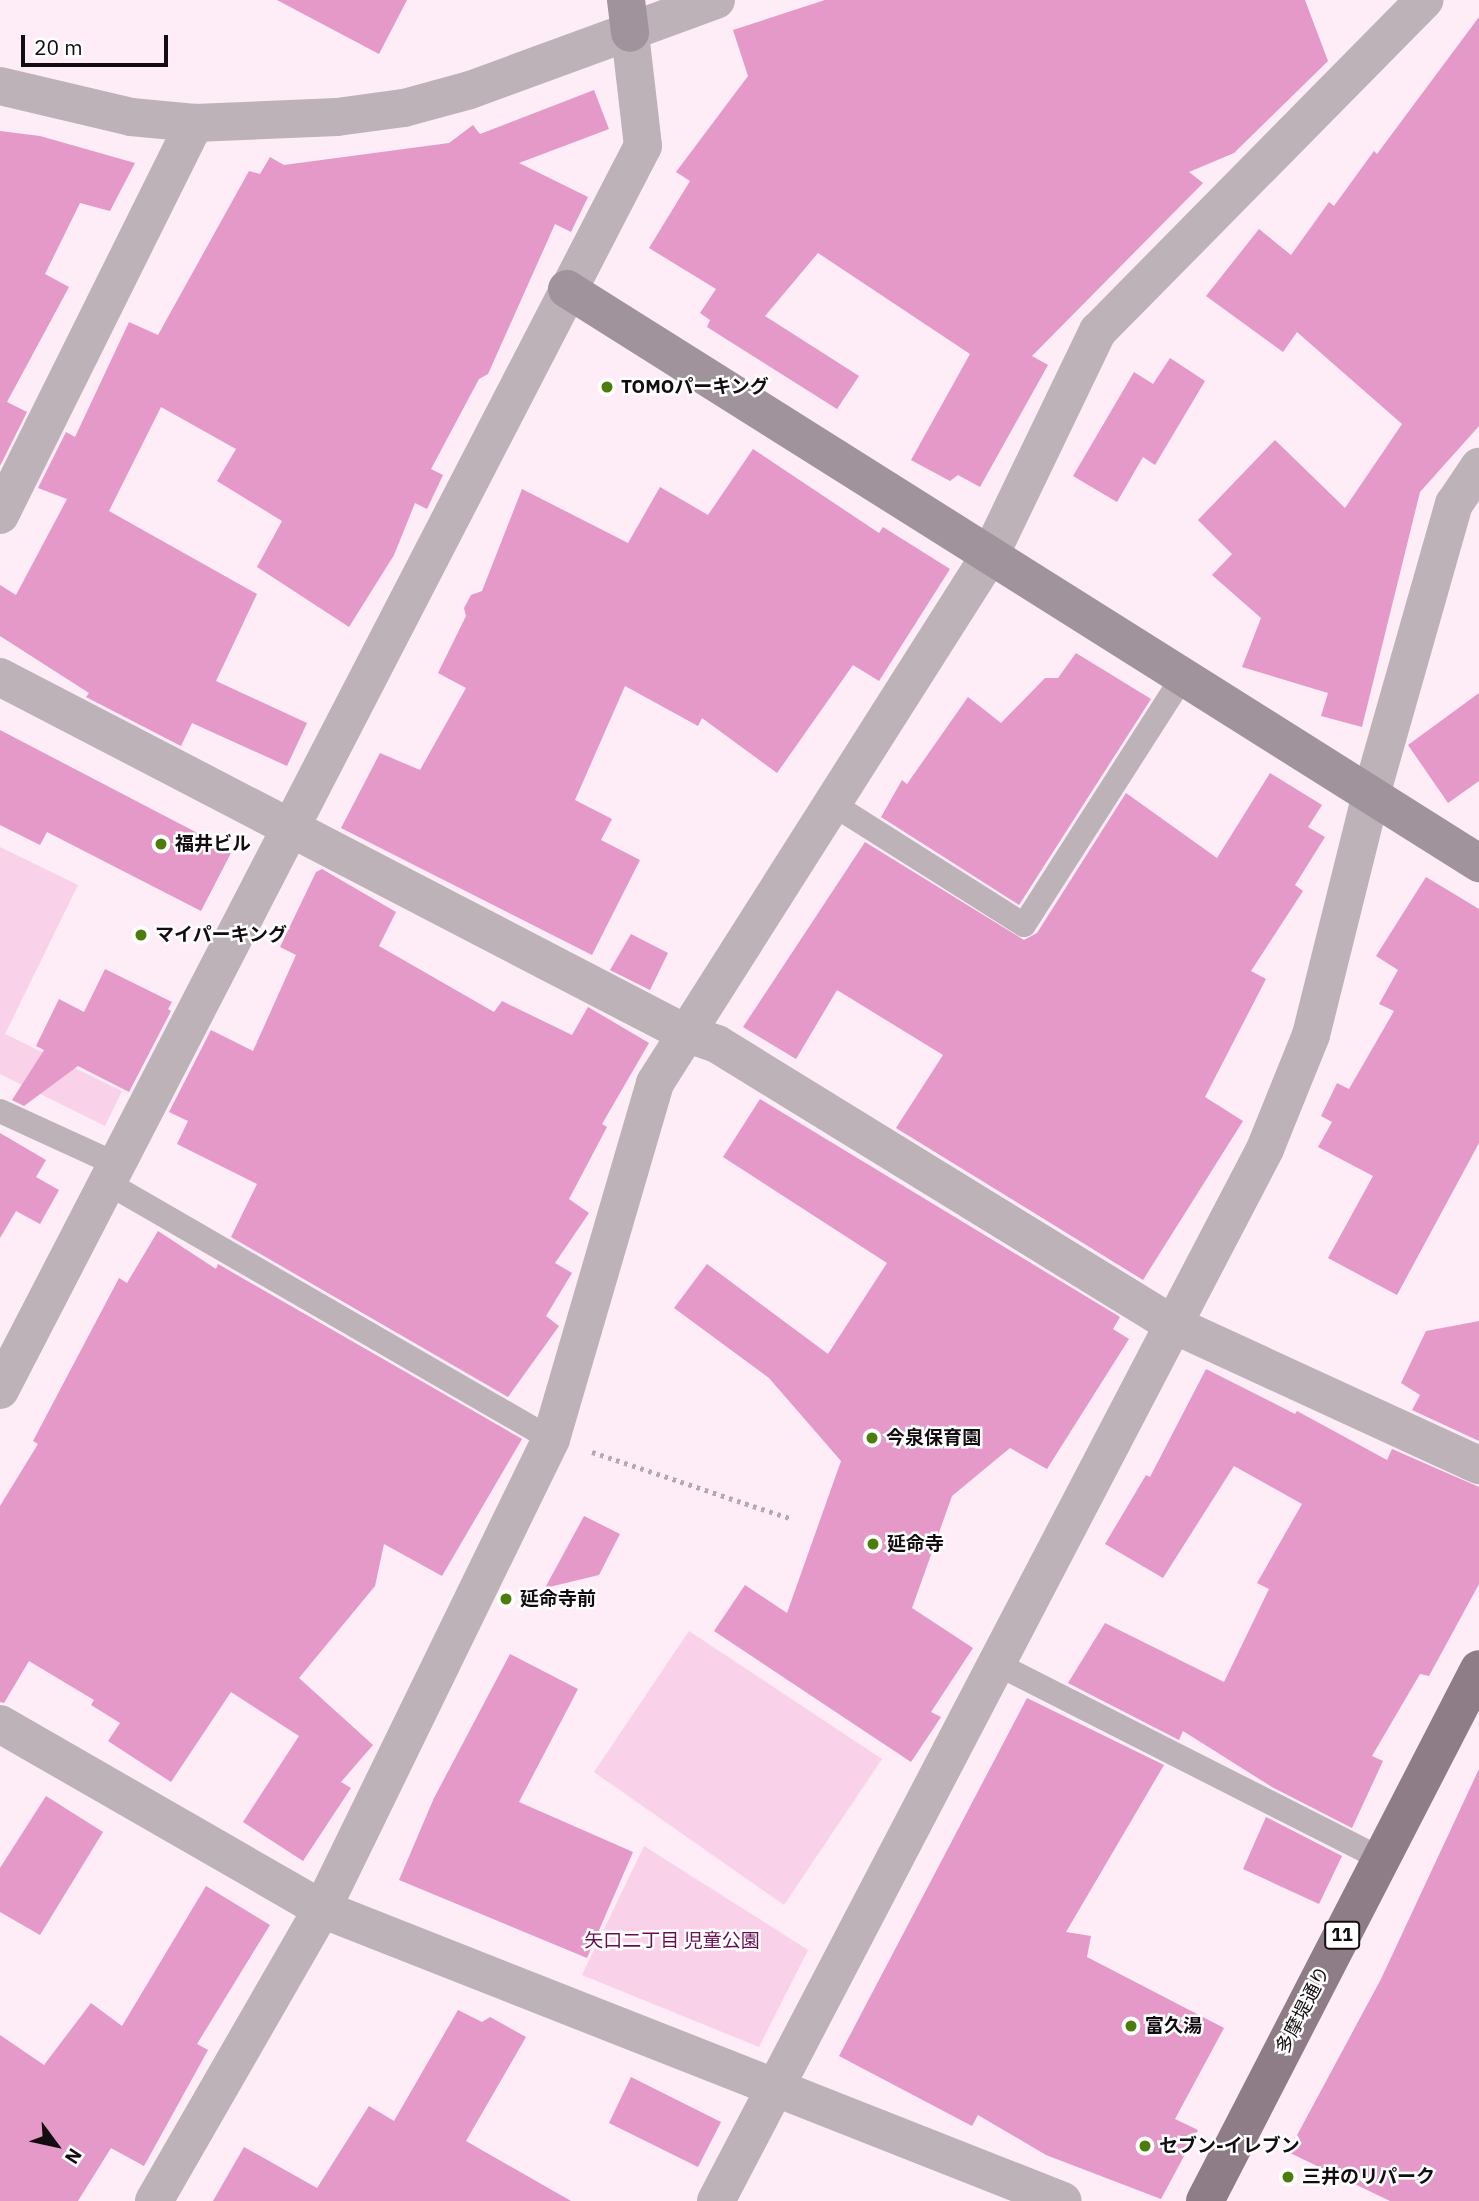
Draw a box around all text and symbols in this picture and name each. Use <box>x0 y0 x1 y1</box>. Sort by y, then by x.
scale bar <box>24 21 172 65</box>
text: 20 m <box>34 33 83 61</box>
place label: TOMOパーキング <box>621 376 769 398</box>
marker: TOMOパーキング <box>599 379 615 395</box>
place label: 福井ビル <box>175 833 251 855</box>
marker: 福井ビル <box>153 836 169 852</box>
place label: マイパーキング <box>155 924 288 946</box>
marker: マイパーキング <box>133 927 149 943</box>
place label: 今泉保育園 <box>886 1427 981 1449</box>
marker: 今泉保育園 <box>864 1430 880 1446</box>
place label: 延命寺 <box>887 1533 944 1555</box>
marker: 延命寺 <box>865 1536 881 1552</box>
place label: 延命寺前 <box>520 1588 596 1610</box>
marker: 延命寺前 <box>498 1591 514 1607</box>
road number: 11 <box>1323 1921 1361 1950</box>
park label: 矢口二丁目 児童公園 <box>584 1930 760 1952</box>
street label: 多摩堤通り <box>1271 1963 1335 2057</box>
place label: 富久湯 <box>1145 2015 1202 2037</box>
marker: 富久湯 <box>1123 2018 1139 2034</box>
north arrow <box>21 2110 91 2180</box>
place label: セブン-イレブン <box>1159 2135 1300 2157</box>
marker: セブン-イレブン <box>1137 2138 1153 2154</box>
text: N <box>60 2144 87 2169</box>
place label: 三井のリパーク <box>1302 2166 1435 2188</box>
marker: 三井のリパーク <box>1280 2169 1296 2185</box>

